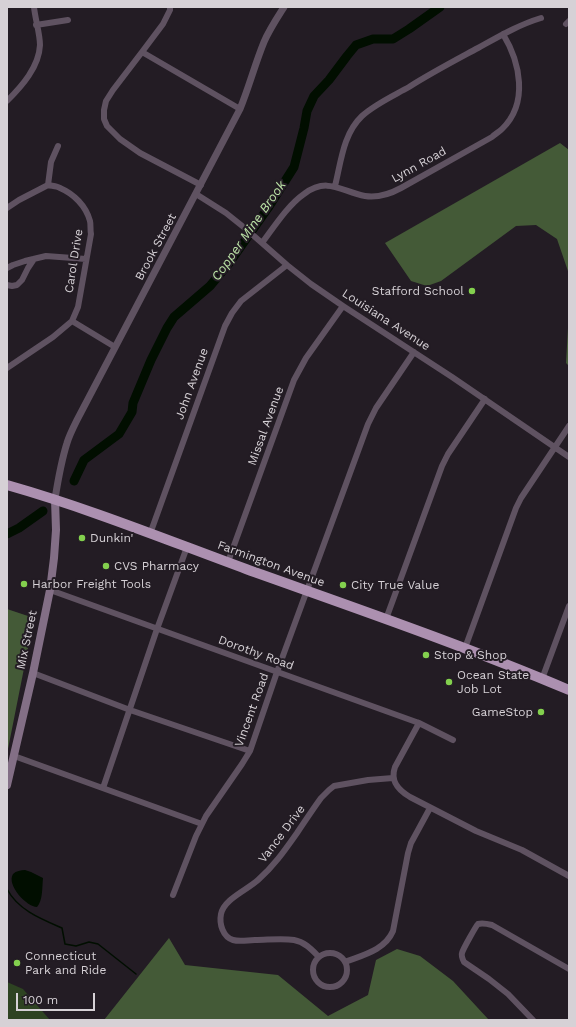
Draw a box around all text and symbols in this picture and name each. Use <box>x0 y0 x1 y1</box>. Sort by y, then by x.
street label: Lynn Road <box>389 144 449 186</box>
water label: Copper Mine Brook <box>209 178 289 284</box>
street label: Brook Street <box>132 211 180 283</box>
street label: Carol Drive <box>62 228 86 294</box>
place label: Stafford School <box>372 284 464 298</box>
street label: Louisiana Avenue <box>339 286 433 354</box>
marker: Stafford School <box>467 286 477 296</box>
street label: John Avenue <box>172 346 212 422</box>
street label: Missal Avenue <box>245 384 287 468</box>
place label: Dunkin' <box>90 531 133 545</box>
marker: Dunkin' <box>77 533 87 543</box>
street label: Farmington Avenue <box>215 538 327 590</box>
place label: CVS Pharmacy <box>114 559 199 573</box>
marker: CVS Pharmacy <box>101 561 111 571</box>
place label: Harbor Freight Tools <box>32 577 151 591</box>
place label: City True Value <box>351 578 439 592</box>
marker: Harbor Freight Tools <box>19 579 29 589</box>
marker: City True Value <box>338 580 348 590</box>
street label: Mix Street <box>14 609 40 671</box>
street label: Dorothy Road <box>216 633 296 673</box>
place label: Stop & Shop <box>434 648 507 662</box>
marker: Stop & Shop <box>421 650 431 660</box>
place label: Ocean State Job Lot <box>457 668 529 696</box>
street label: Vincent Road <box>232 671 272 749</box>
marker: Ocean State Job Lot <box>444 677 454 687</box>
place label: GameStop <box>472 705 533 719</box>
marker: GameStop <box>536 707 546 717</box>
street label: Vance Drive <box>256 802 308 866</box>
place label: Connecticut Park and Ride <box>25 949 106 977</box>
marker: Connecticut Park and Ride <box>12 958 22 968</box>
scale bar <box>18 985 97 1011</box>
text: 100 m <box>23 993 58 1007</box>

